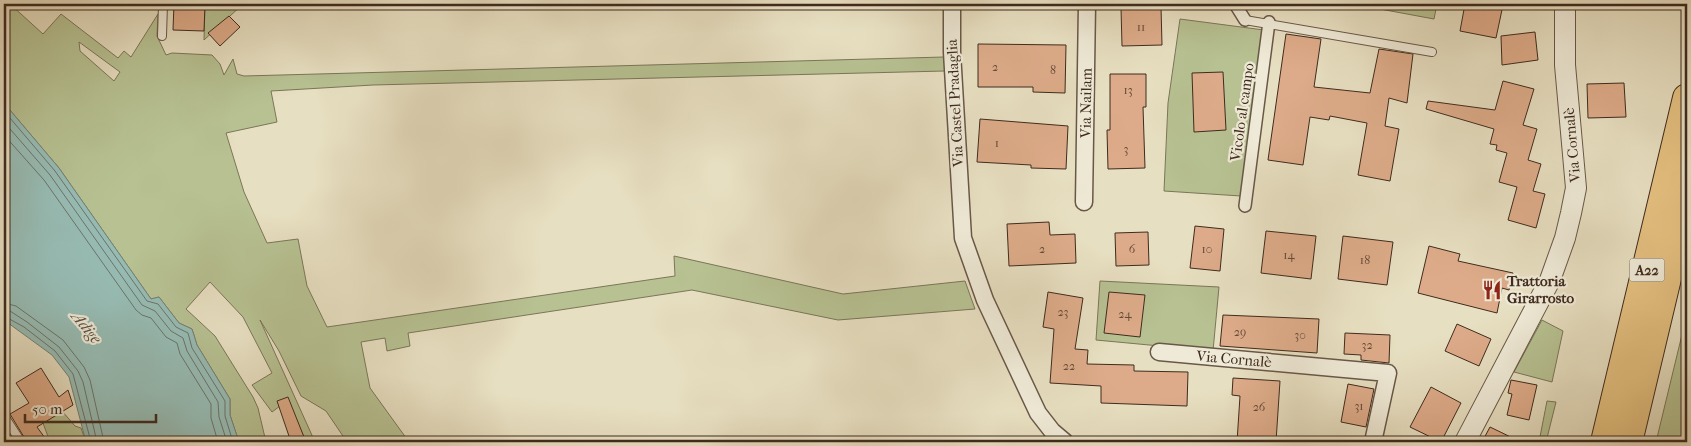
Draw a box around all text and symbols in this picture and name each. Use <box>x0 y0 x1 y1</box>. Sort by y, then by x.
house number: 11 <box>1137 20 1145 34</box>
street label: Via Castel Pradaglia <box>943 38 967 168</box>
house number: 2 <box>992 60 998 74</box>
street label: Vicolo al campo <box>1226 61 1258 163</box>
house number: 8 <box>1050 63 1056 77</box>
street label: Via Nailam <box>1076 67 1096 139</box>
house number: 13 <box>1123 83 1133 97</box>
street label: Via Cornalè <box>1560 106 1584 184</box>
house number: 1 <box>995 136 999 150</box>
house number: 3 <box>1124 142 1129 156</box>
house number: 2 <box>1039 242 1045 256</box>
house number: 6 <box>1129 242 1136 256</box>
house number: 10 <box>1202 242 1212 256</box>
house number: 14 <box>1283 248 1296 262</box>
house number: 18 <box>1360 253 1370 267</box>
road number: A22 <box>1630 258 1664 282</box>
place label: Trattoria Girarrosto <box>1506 272 1575 307</box>
restaurant icon: Trattoria Girarrosto <box>1481 279 1503 301</box>
house number: 23 <box>1057 305 1069 319</box>
water label: Adige <box>67 306 106 348</box>
house number: 24 <box>1118 307 1133 321</box>
house number: 29 <box>1234 325 1246 339</box>
house number: 30 <box>1294 328 1306 342</box>
house number: 32 <box>1361 338 1373 352</box>
street label: Via Cornalè <box>1195 347 1273 371</box>
house number: 22 <box>1063 359 1075 373</box>
scale bar <box>25 391 156 423</box>
house number: 31 <box>1354 399 1364 413</box>
text: 50 m <box>32 400 63 418</box>
house number: 26 <box>1253 400 1266 414</box>

